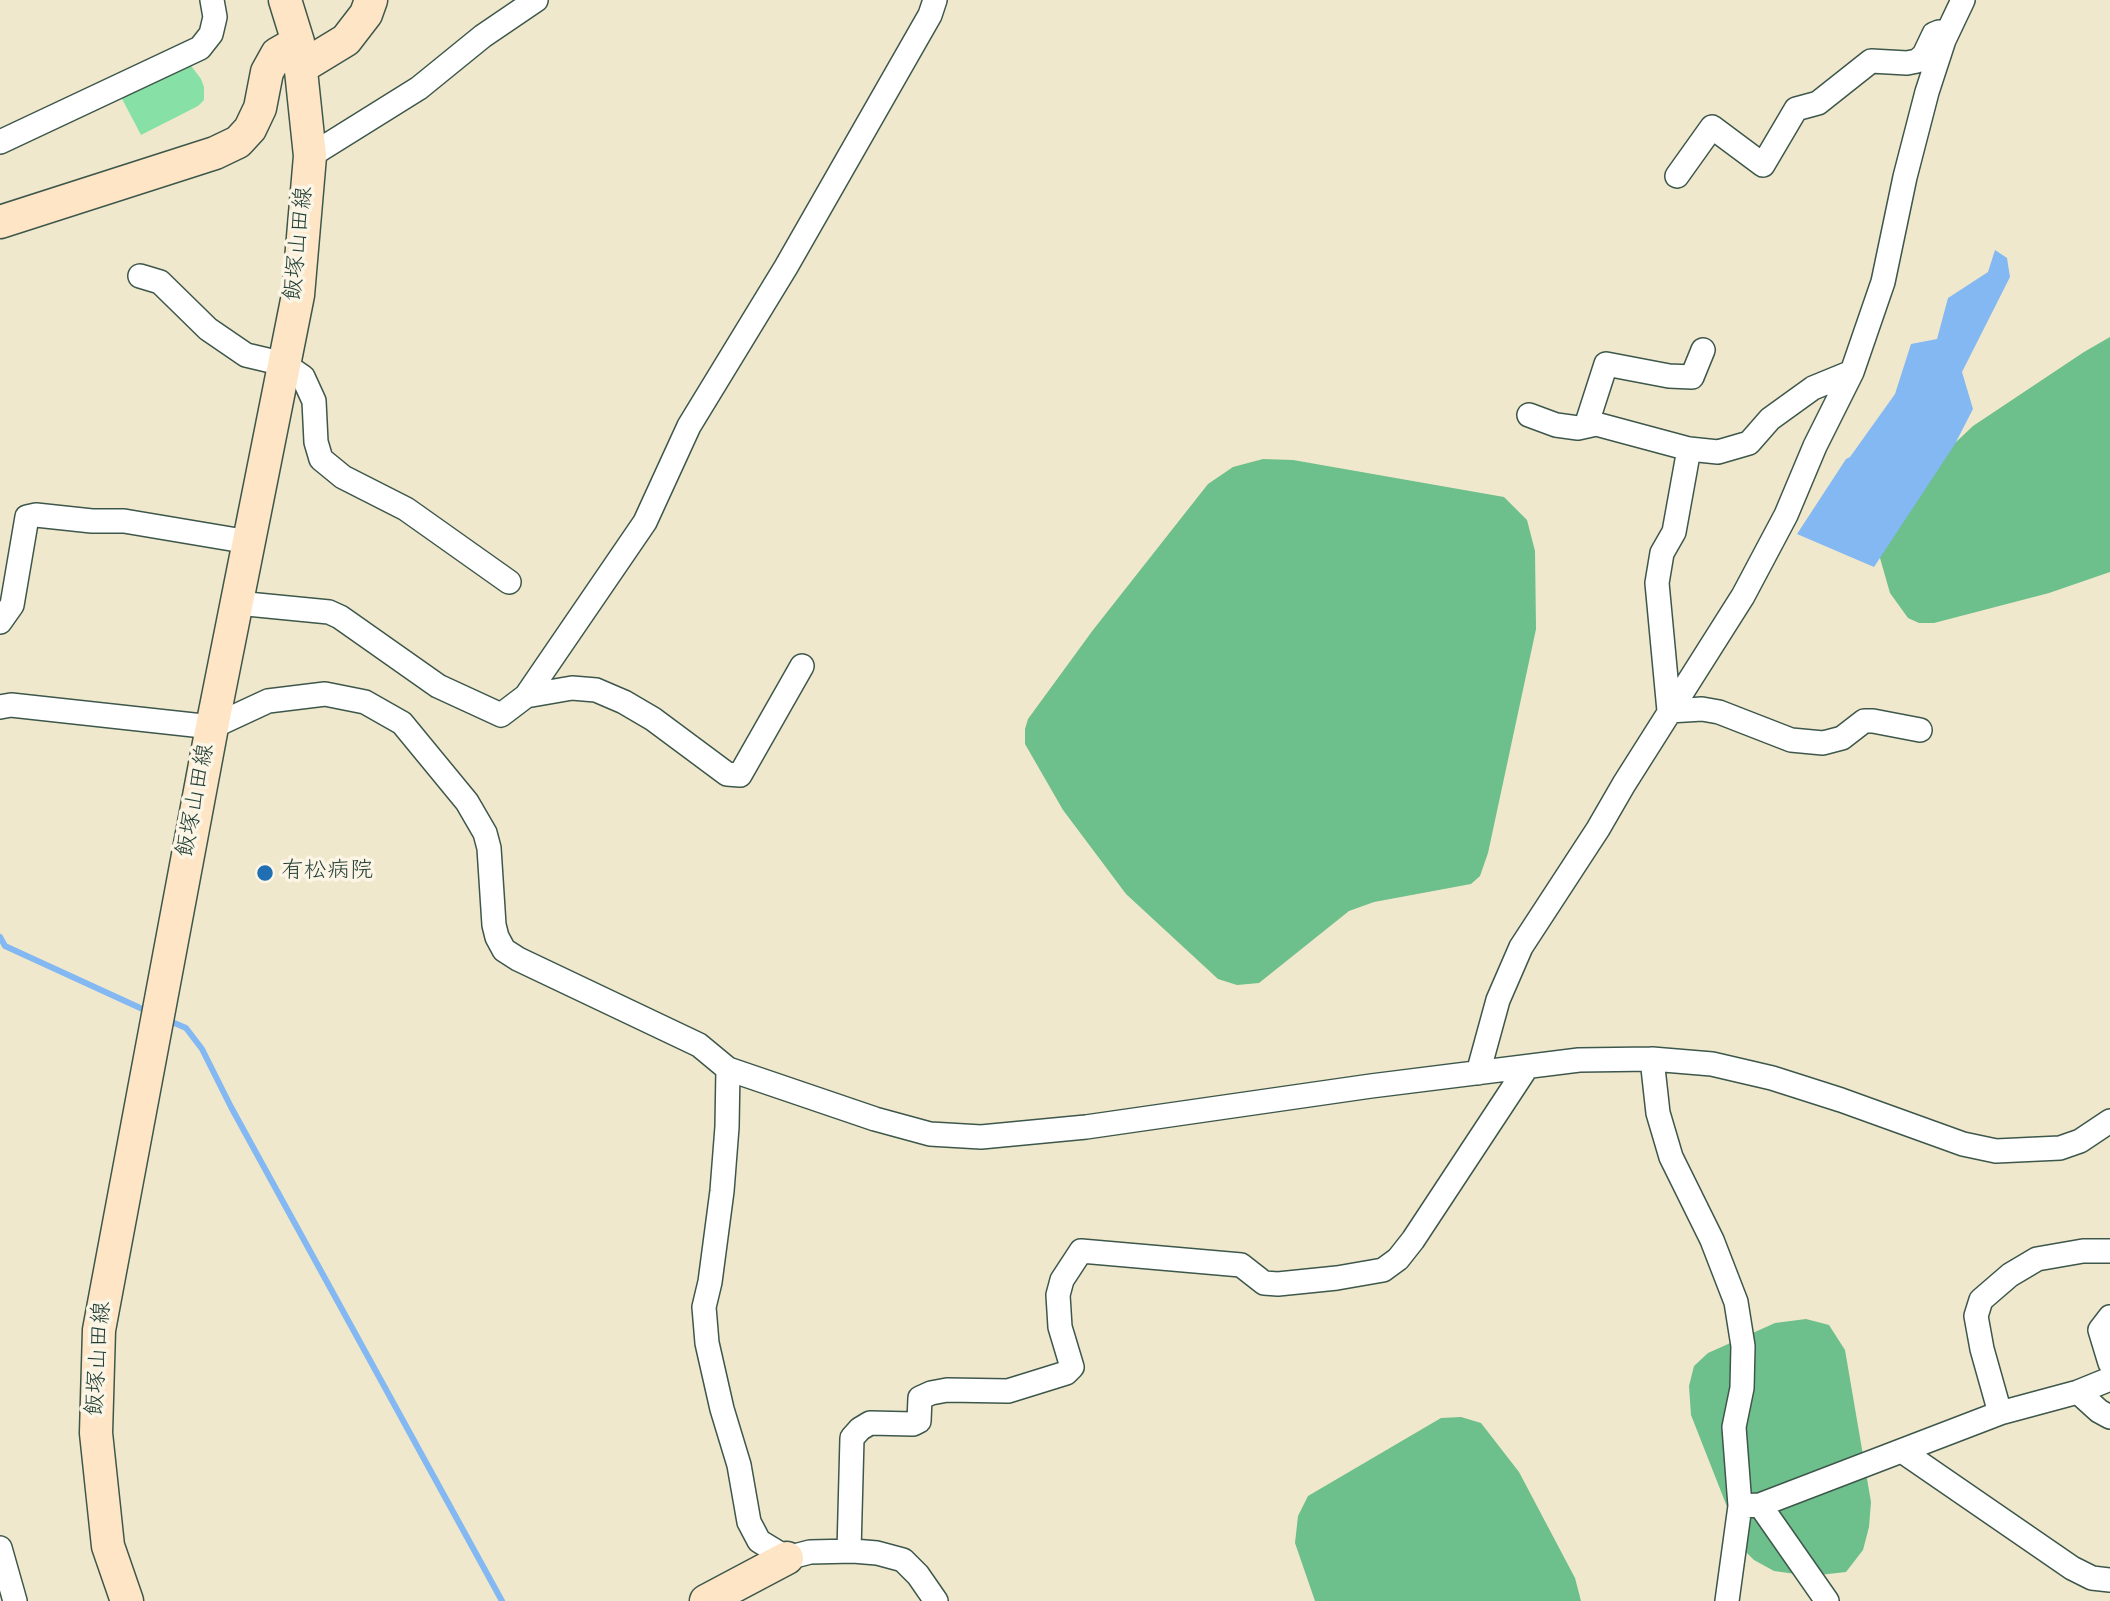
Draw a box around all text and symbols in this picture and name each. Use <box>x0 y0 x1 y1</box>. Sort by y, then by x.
street label: 飯塚山田線 <box>281 185 321 303</box>
street label: 飯塚山田線 <box>173 742 223 860</box>
place label: 有松病院 <box>281 859 373 887</box>
marker: 有松病院 <box>255 863 275 883</box>
street label: 飯塚山田線 <box>83 1301 119 1417</box>

